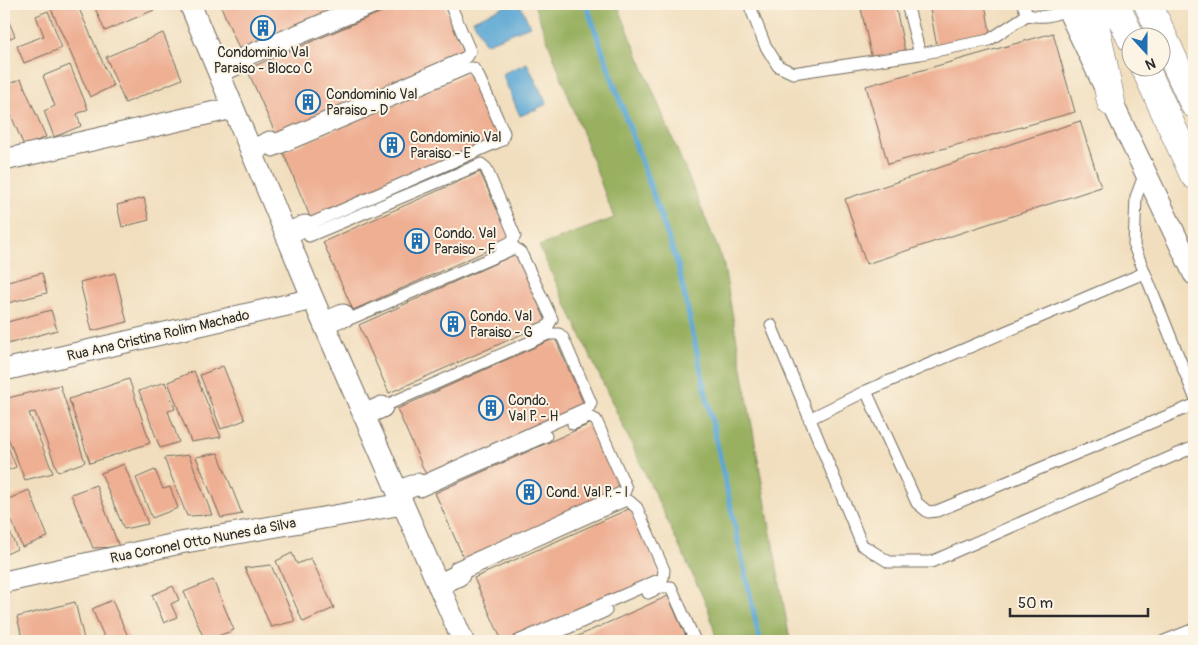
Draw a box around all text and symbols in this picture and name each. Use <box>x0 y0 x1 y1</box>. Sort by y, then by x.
building icon: Condominio Val Paraiso - Bloco C <box>250 15 276 41</box>
north arrow <box>1120 28 1170 78</box>
place label: Condominio Val Paraiso - Bloco C <box>214 44 313 77</box>
text: N <box>1143 54 1158 73</box>
place label: Condominio Val Paraiso - D <box>326 86 418 119</box>
building icon: Condominio Val Paraiso - D <box>295 89 321 115</box>
place label: Condominio Val Paraiso - E <box>410 129 502 162</box>
building icon: Condominio Val Paraiso - E <box>379 132 405 158</box>
place label: Condo. Val Paraiso - F <box>434 225 496 258</box>
building icon: Condo. Val Paraiso - F <box>404 228 430 254</box>
street label: Rua Ana Cristina Rolim Machado <box>65 306 251 365</box>
place label: Condo. Val Paraiso - G <box>470 308 533 341</box>
building icon: Condo. Val Paraiso - G <box>440 311 466 337</box>
place label: Condo. Val P. - H <box>508 392 558 425</box>
building icon: Condo. Val P. - H <box>478 395 504 421</box>
building icon: Cond. Val P. - I <box>516 479 542 505</box>
place label: Cond. Val P. - I <box>546 484 628 501</box>
street label: Rua Coronel Otto Nunes da Silva <box>109 514 297 567</box>
scale bar <box>1010 585 1148 617</box>
text: 50 m <box>1018 594 1053 613</box>

